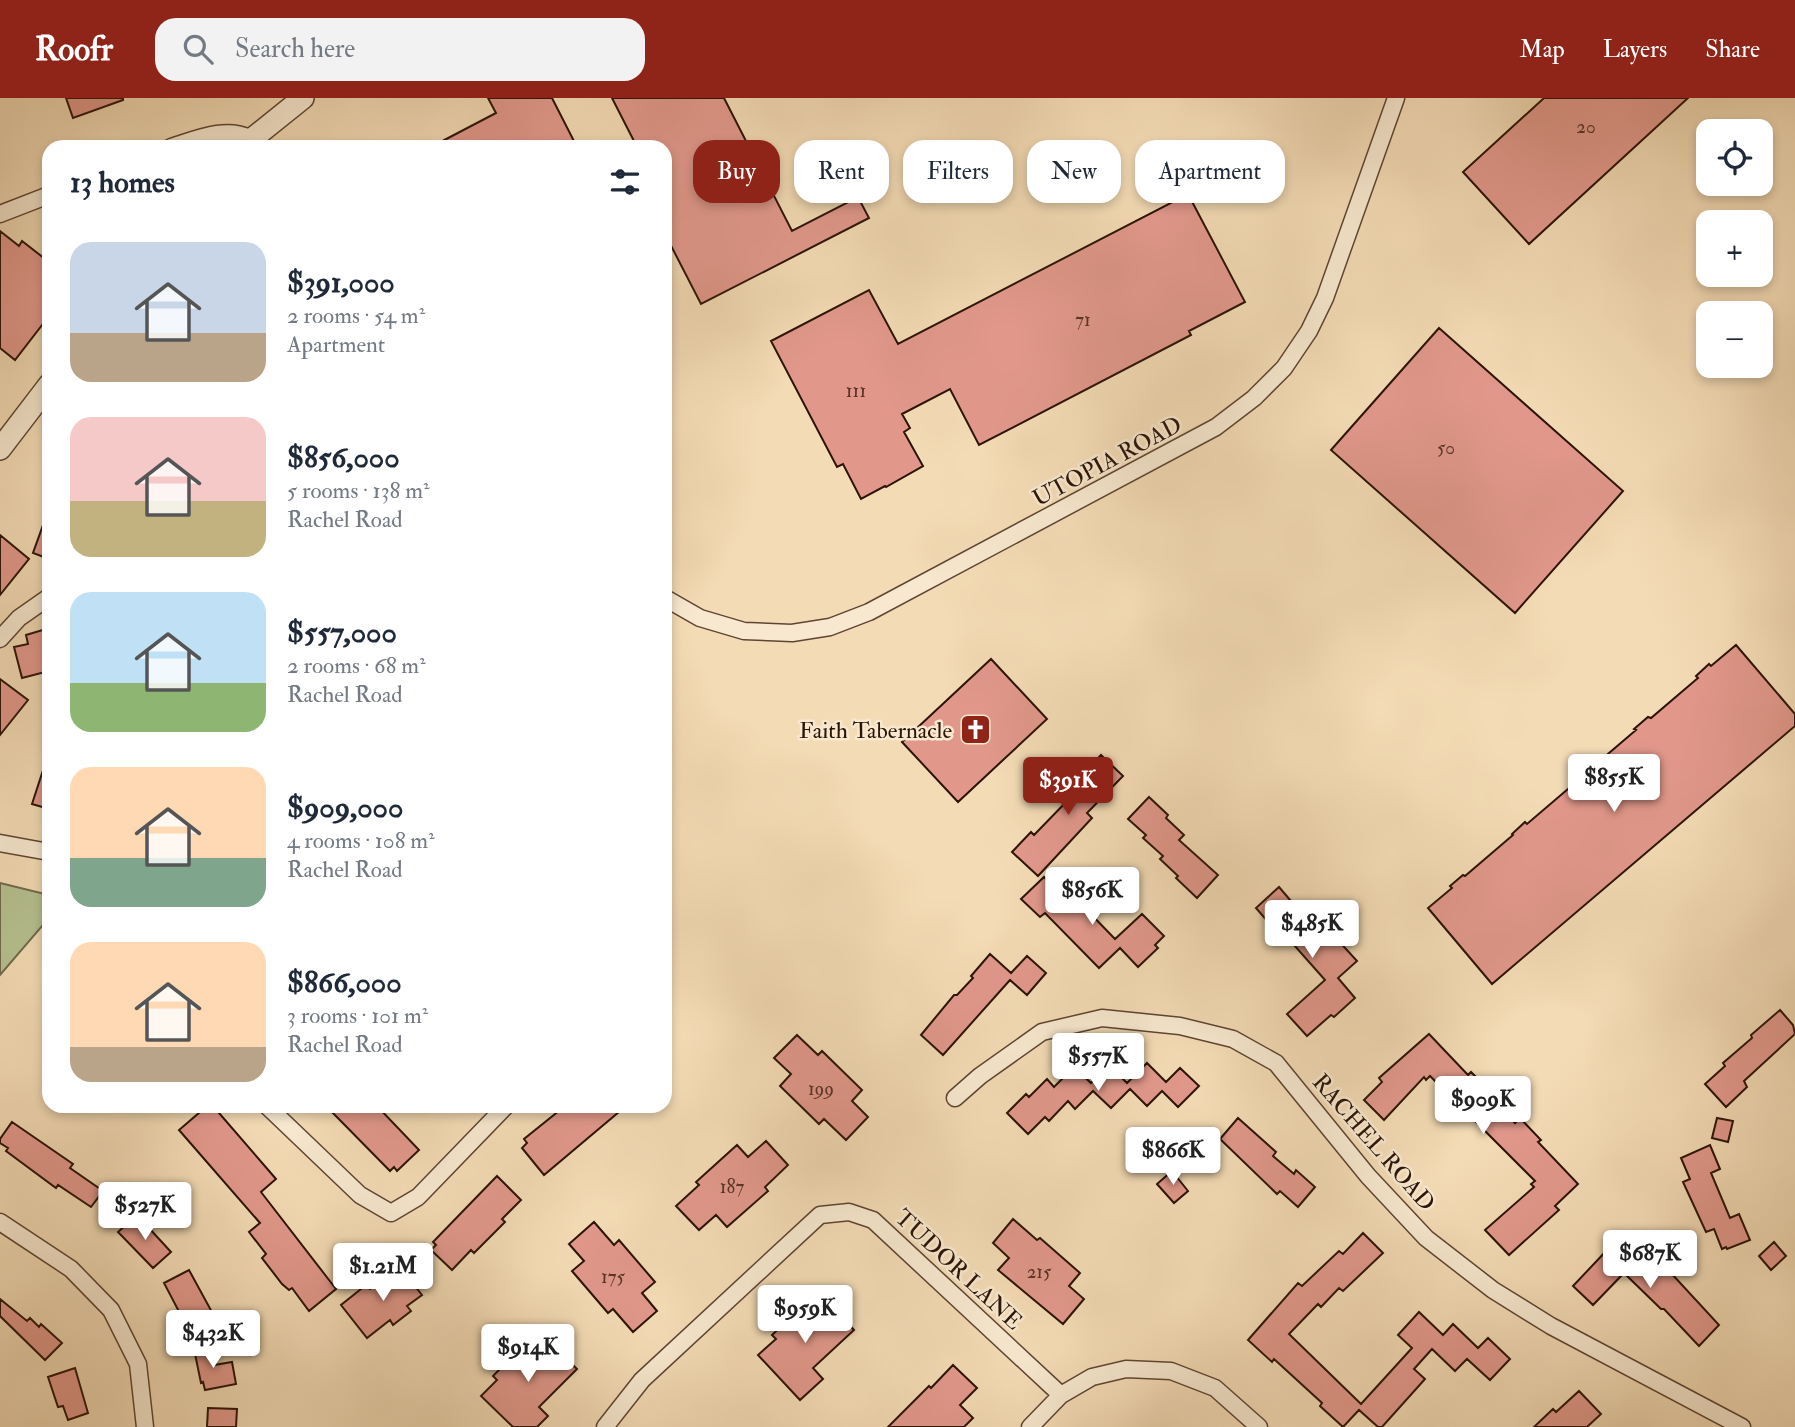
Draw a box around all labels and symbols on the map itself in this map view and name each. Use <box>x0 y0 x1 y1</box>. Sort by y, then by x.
house number: 20 <box>1576 115 1596 139</box>
house number: 71 <box>1075 308 1091 332</box>
house number: 111 <box>846 379 866 403</box>
street label: UTOPIA ROAD <box>1028 410 1187 513</box>
house number: 50 <box>1437 436 1455 460</box>
church icon: Faith Tabernacle <box>958 713 992 747</box>
place label: Faith Tabernacle <box>799 716 952 745</box>
pin: $855K <box>1565 754 1663 814</box>
pin: $391K <box>1019 758 1117 817</box>
pin: $856K <box>1043 868 1141 927</box>
pin: $485K <box>1263 900 1361 960</box>
pin: $557K <box>1049 1034 1147 1093</box>
street label: RACHEL ROAD <box>1306 1068 1441 1217</box>
pin: $909K <box>1434 1076 1532 1136</box>
house number: 199 <box>808 1077 834 1101</box>
pin: $866K <box>1124 1128 1222 1187</box>
house number: 187 <box>720 1175 744 1199</box>
pin: $527K <box>96 1182 194 1242</box>
street label: TUDOR LANE <box>889 1203 1028 1336</box>
pin: $687K <box>1601 1230 1699 1290</box>
pin: $1.21M <box>326 1244 440 1303</box>
house number: 215 <box>1027 1260 1052 1284</box>
house number: 175 <box>601 1265 626 1289</box>
pin: $959K <box>756 1286 854 1345</box>
pin: $432K <box>164 1310 262 1370</box>
pin: $914K <box>479 1324 577 1384</box>

